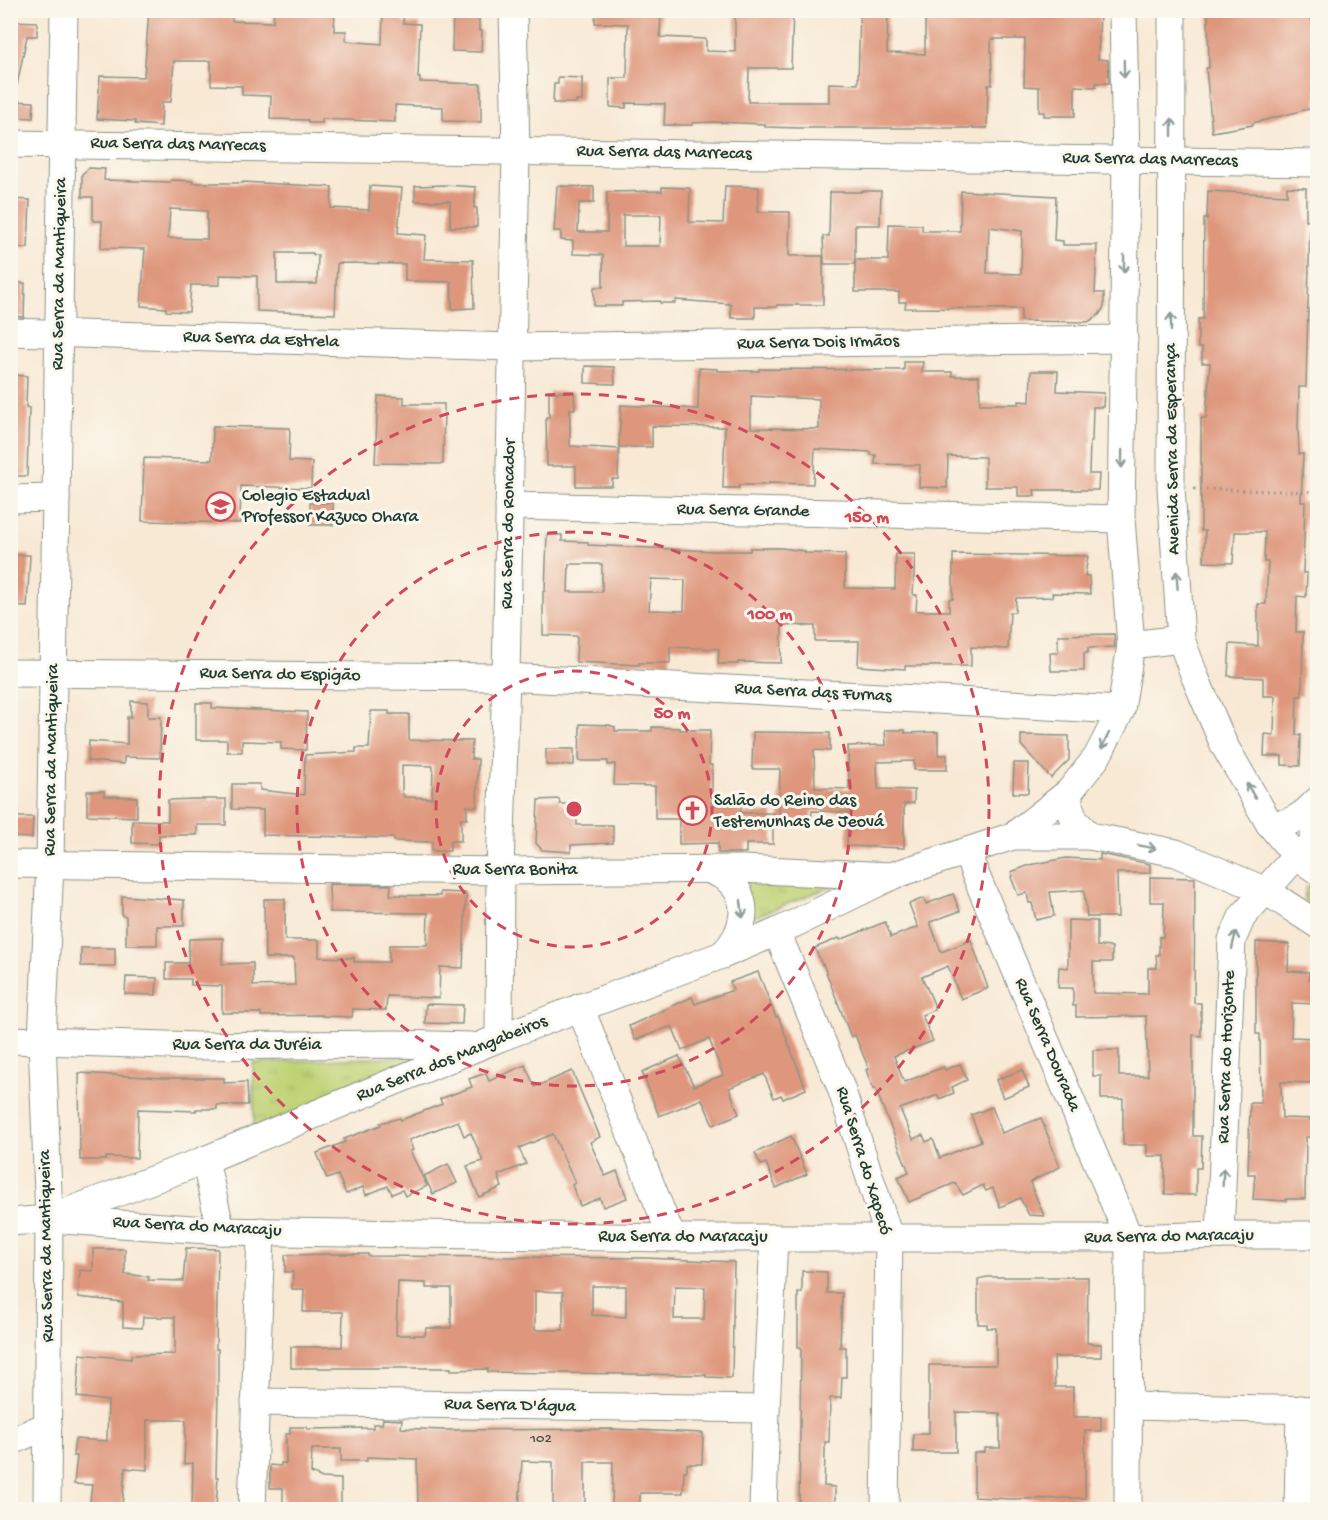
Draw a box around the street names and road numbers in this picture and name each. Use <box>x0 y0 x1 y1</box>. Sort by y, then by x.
street label: Rua Serra das Marrecas <box>90 133 267 157</box>
street label: Rua Serra das Marrecas <box>576 141 753 165</box>
street label: Rua Serra das Marrecas <box>1062 148 1239 172</box>
street label: Rua Serra da Mantiqueira <box>48 177 72 370</box>
street label: Rua Serra da Estrela <box>182 327 341 353</box>
street label: Rua Serra Dois Irmãos <box>737 331 901 355</box>
street label: Avenida Serra da Esperança <box>1161 342 1185 555</box>
street label: Rua Serra do Roncador <box>497 437 521 609</box>
street label: Rua Serra Grande <box>676 499 810 523</box>
street label: Rua Serra da Mantiqueira <box>40 663 64 856</box>
street label: Rua Serra do Espigão <box>199 663 361 687</box>
street label: Rua Serra das Furnas <box>734 678 894 708</box>
street label: Rua Serra Bonita <box>452 860 579 881</box>
street label: Rua Serra do Horizonte <box>1213 969 1241 1144</box>
street label: Rua Serra Dourada <box>1009 975 1085 1116</box>
street label: Rua Serra dos Mangabeiros <box>354 1011 552 1107</box>
street label: Rua Serra da Juréia <box>172 1035 323 1056</box>
street label: Rua Serra do Xapecó <box>830 1084 896 1238</box>
street label: Rua Serra da Mantiqueira <box>35 1149 59 1342</box>
street label: Rua Serra do Maracaju <box>112 1212 283 1242</box>
street label: Rua Serra do Maracaju <box>1084 1225 1255 1249</box>
street label: Rua Serra do Maracaju <box>598 1227 768 1248</box>
street label: Rua Serra D'água <box>444 1394 577 1418</box>

